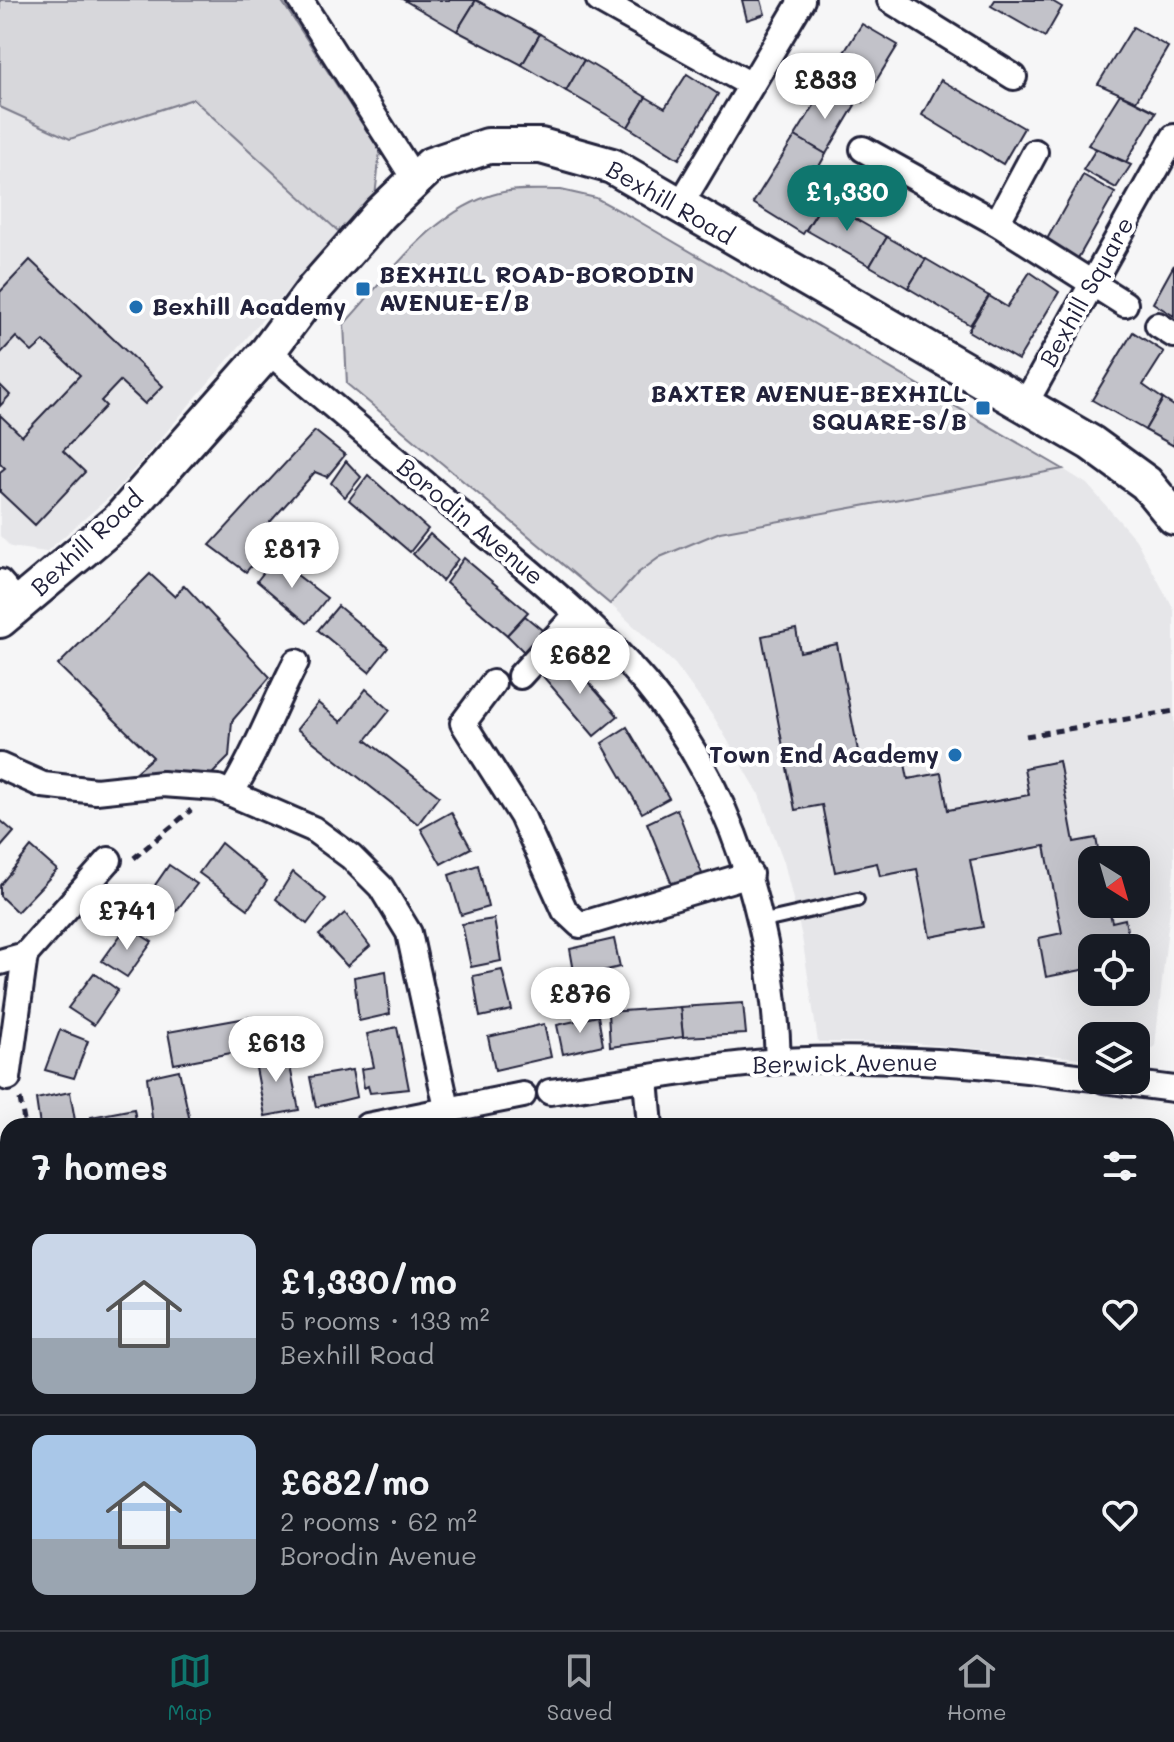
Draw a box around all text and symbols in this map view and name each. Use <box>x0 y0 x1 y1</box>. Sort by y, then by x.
pin: £833 <box>778 53 872 121</box>
text: £833 <box>793 62 857 96</box>
street label: Bexhill Road <box>601 153 740 251</box>
pin: £1,330 <box>782 165 912 233</box>
text: £1,330 <box>805 174 889 208</box>
street label: Bexhill Square <box>1032 211 1140 372</box>
place label: BEXHILL ROAD-BORODIN AVENUE-E/B <box>379 258 695 317</box>
marker: BEXHILL ROAD-BORODIN AVENUE-E/B <box>354 280 372 298</box>
place label: Bexhill Academy <box>152 290 346 321</box>
marker: Bexhill Academy <box>127 298 145 316</box>
place label: BAXTER AVENUE-BEXHILL SQUARE-S/B <box>651 377 967 436</box>
marker: BAXTER AVENUE-BEXHILL SQUARE-S/B <box>974 399 992 417</box>
street label: Borodin Avenue <box>391 450 551 591</box>
street label: Bexhill Road <box>23 482 149 602</box>
pin: £817 <box>245 522 339 590</box>
text: £817 <box>263 531 321 565</box>
pin: £682 <box>533 628 627 696</box>
text: £682 <box>549 637 611 671</box>
place label: Town End Academy <box>709 738 939 769</box>
marker: Town End Academy <box>946 746 964 764</box>
north arrow <box>1078 846 1150 918</box>
map controls <box>1078 846 1150 1094</box>
pin: £741 <box>80 884 174 952</box>
text: £741 <box>98 893 156 927</box>
button: locate <box>1078 934 1150 1006</box>
pin: £876 <box>533 967 627 1035</box>
text: £876 <box>549 976 611 1010</box>
pin: £613 <box>229 1016 323 1084</box>
button: layers <box>1078 1022 1150 1094</box>
text: £613 <box>246 1025 306 1059</box>
street label: Berwick Avenue <box>752 1045 938 1080</box>
text: 7 homes <box>32 1144 168 1189</box>
icon: filters <box>1098 1144 1142 1188</box>
text: £1,330/mo <box>280 1258 457 1303</box>
icon: home <box>96 1266 192 1362</box>
icon: heart <box>1098 1292 1142 1336</box>
text: 5 rooms · 133 m² <box>280 1303 490 1337</box>
text: Bexhill Road <box>280 1337 434 1371</box>
text: £682/mo <box>280 1459 429 1504</box>
icon: home <box>96 1467 192 1563</box>
icon: heart <box>1098 1493 1142 1537</box>
text: 2 rooms · 62 m² <box>280 1504 477 1538</box>
text: Borodin Avenue <box>280 1538 477 1572</box>
tab: Map <box>167 1649 212 1726</box>
tab: Saved <box>547 1649 612 1726</box>
tab: Home <box>947 1649 1007 1726</box>

